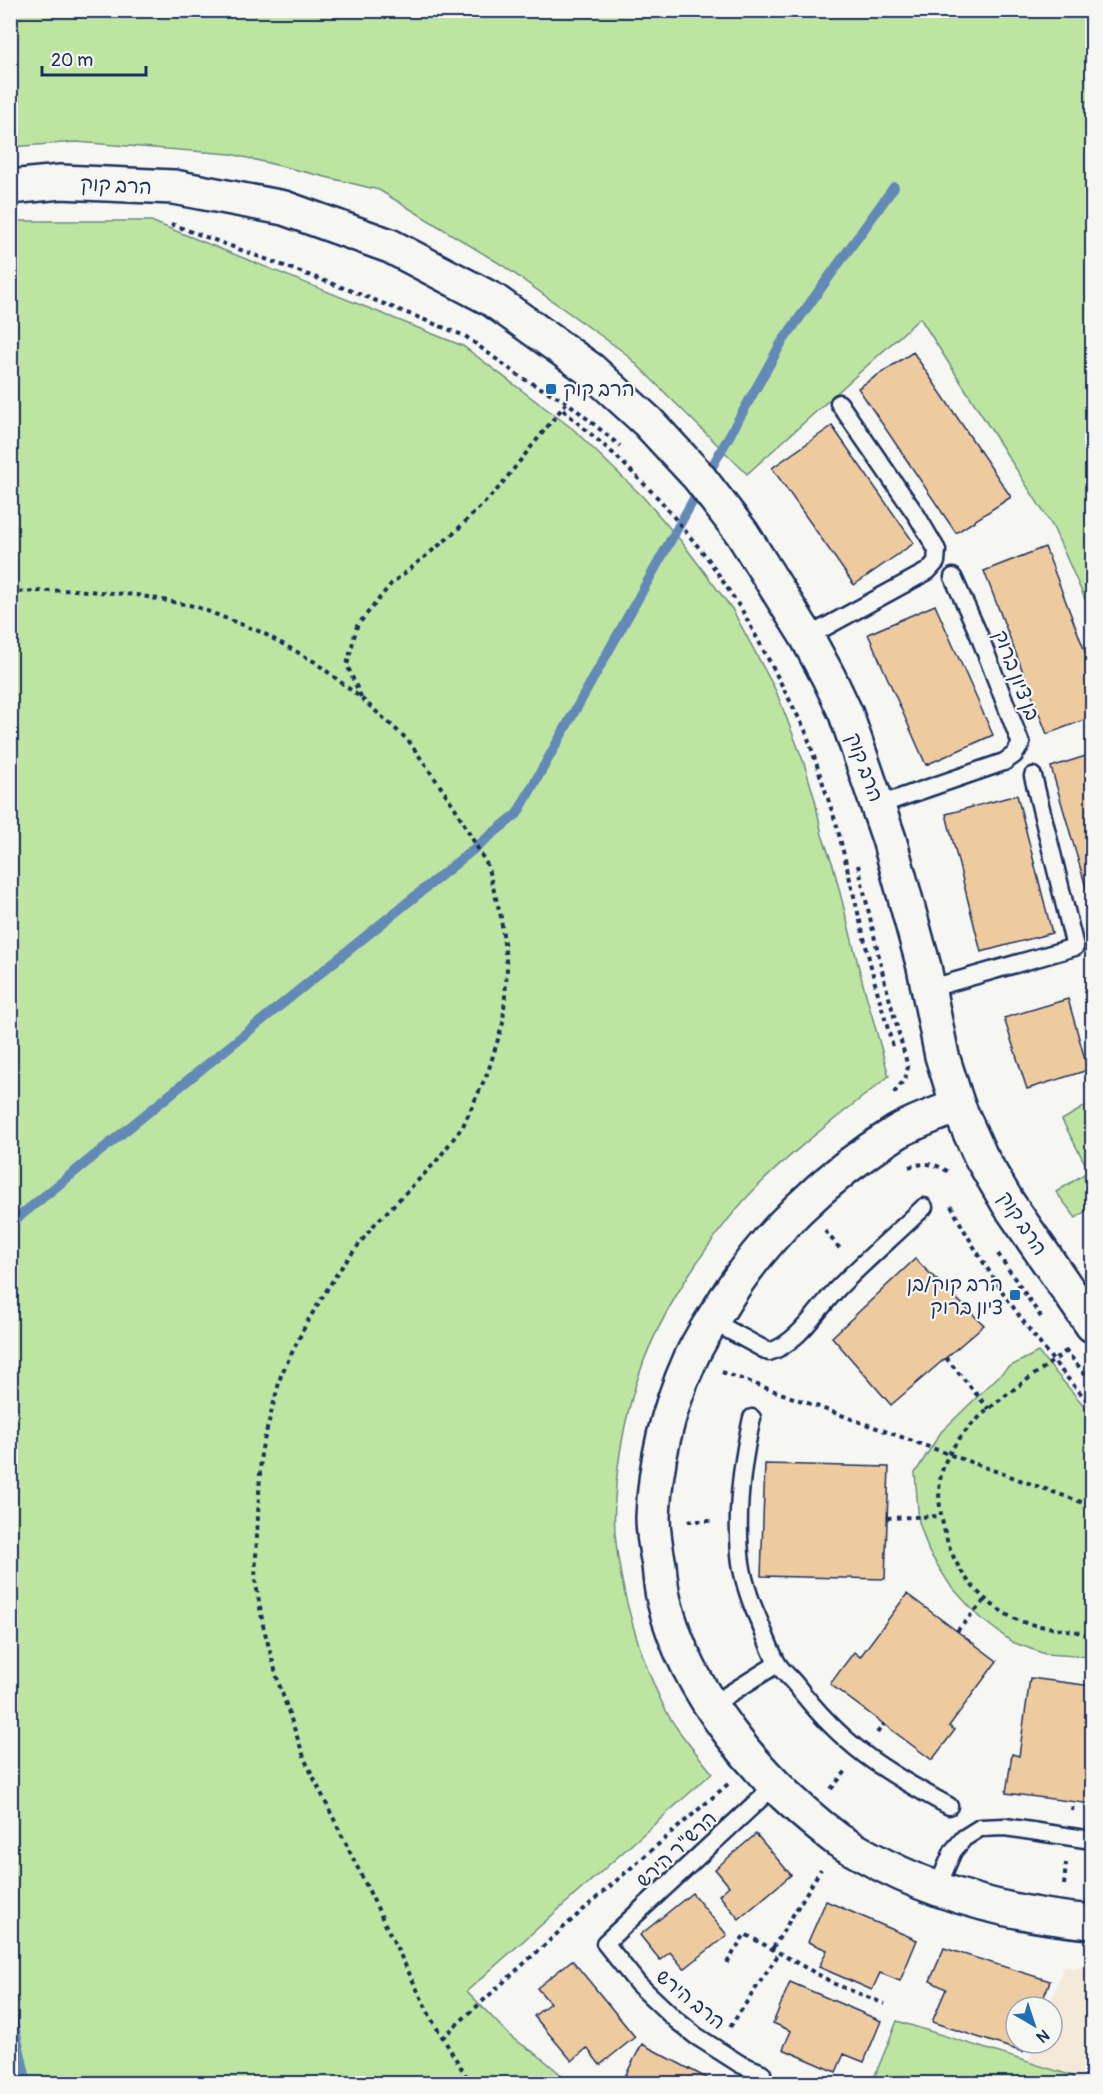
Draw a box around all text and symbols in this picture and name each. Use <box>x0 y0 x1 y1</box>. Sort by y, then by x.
scale bar <box>42 39 146 77</box>
text: 20 m <box>51 49 93 72</box>
street label: הרב קוק <box>79 171 152 200</box>
place label: הרב קוק <box>563 377 635 402</box>
marker: הרב קוק <box>544 382 558 396</box>
street label: בן ציון ברוק <box>988 627 1045 724</box>
street label: הרב קוק <box>841 729 889 805</box>
street label: הרב קוק <box>993 1186 1053 1260</box>
place label: הרב קוק/בן ציון ברוק <box>906 1272 1003 1320</box>
marker: הרב קוק/בן ציון ברוק <box>1008 1288 1022 1302</box>
street label: הרש"ר הירש <box>631 1806 722 1893</box>
street label: הרב הירש <box>651 1964 730 2035</box>
north arrow <box>1004 1995 1064 2055</box>
text: N <box>1032 2025 1053 2047</box>

